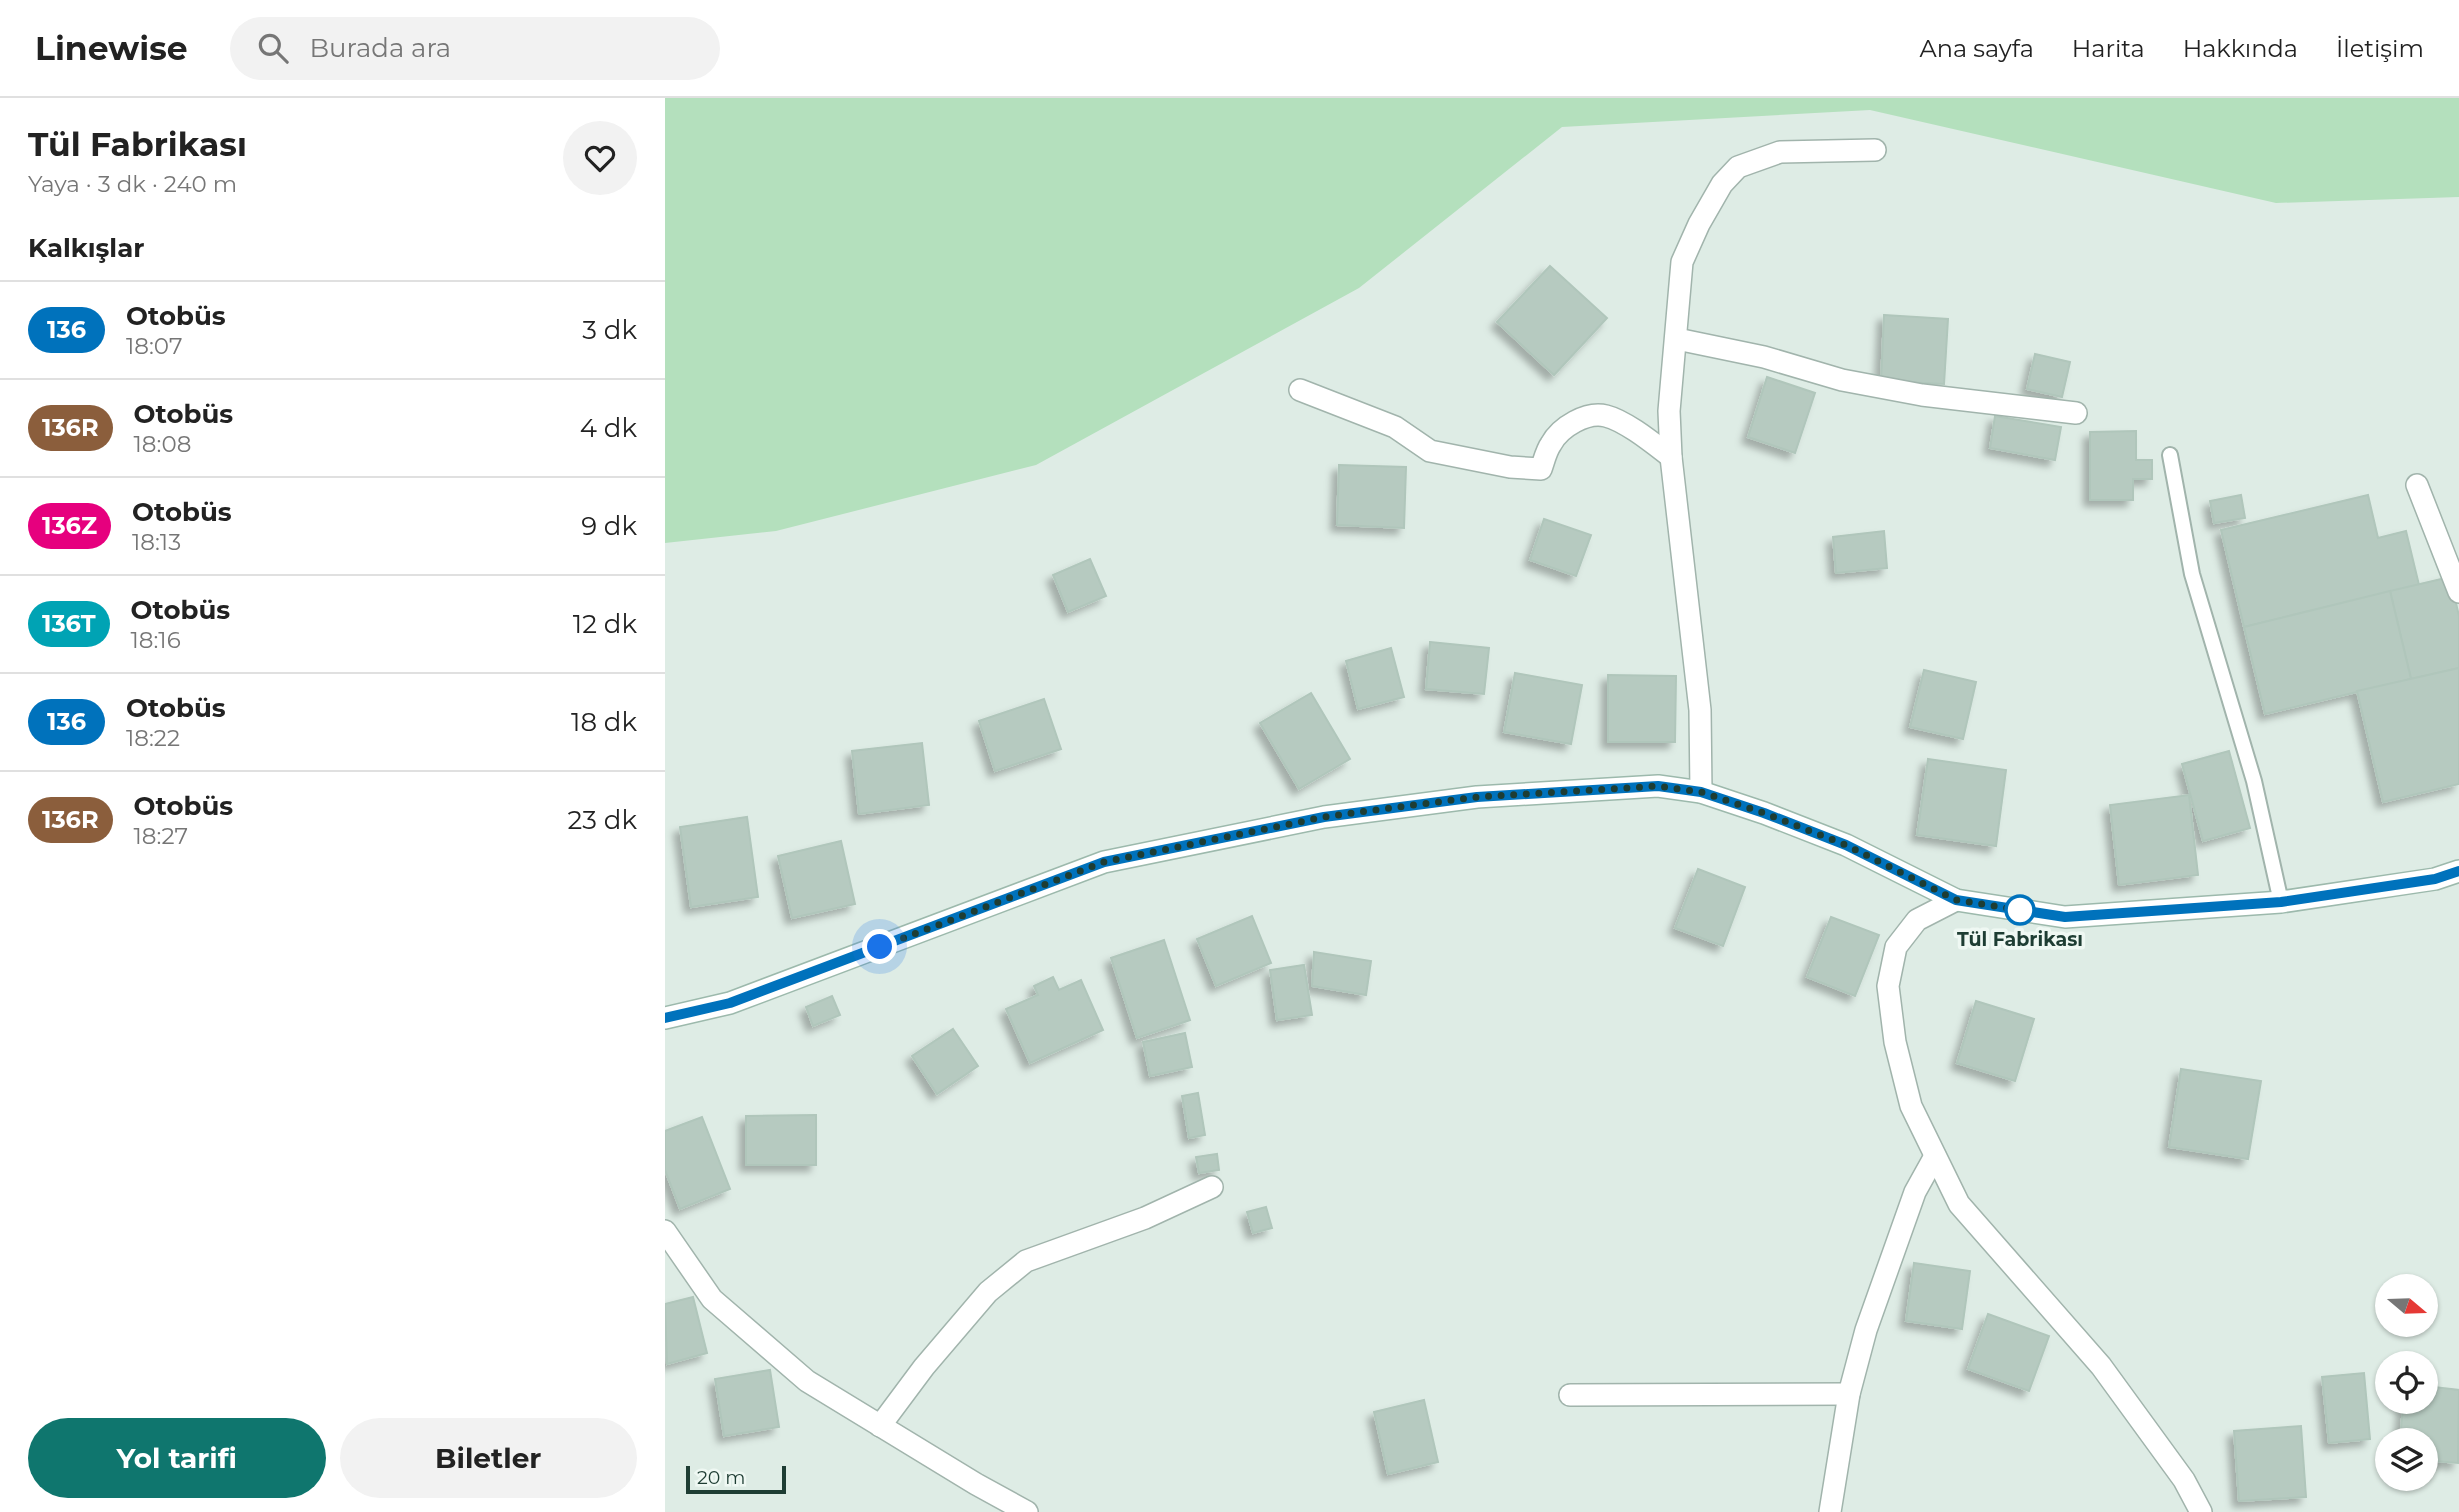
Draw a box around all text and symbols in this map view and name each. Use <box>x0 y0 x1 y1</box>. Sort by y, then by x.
search box <box>230 17 720 80</box>
text: Linewise <box>35 28 188 68</box>
icon: search <box>254 29 292 67</box>
text: Burada ara <box>310 32 451 64</box>
text: Ana sayfa <box>1919 34 2034 63</box>
text: Harita <box>2072 34 2145 63</box>
text: Hakkında <box>2183 34 2298 63</box>
text: İletişim <box>2336 34 2424 63</box>
button: heart <box>563 121 637 195</box>
text: Tül Fabrikası <box>28 124 247 164</box>
text: Yaya · 3 dk · 240 m <box>28 170 237 198</box>
text: Kalkışlar <box>28 232 144 264</box>
text: Otobüs <box>126 300 226 332</box>
text: 3 dk <box>582 314 637 346</box>
text: 136 <box>47 315 86 344</box>
text: 18:07 <box>126 332 182 360</box>
text: Otobüs <box>134 398 233 430</box>
text: 4 dk <box>580 412 637 444</box>
text: 136R <box>42 413 99 442</box>
text: 18:08 <box>134 430 191 458</box>
text: Otobüs <box>132 496 232 528</box>
text: 9 dk <box>581 510 637 542</box>
text: 136Z <box>42 511 97 540</box>
text: 18:13 <box>132 528 181 556</box>
text: Otobüs <box>131 594 230 626</box>
text: 12 dk <box>573 608 637 640</box>
text: 136T <box>42 609 96 638</box>
text: 18:16 <box>131 626 181 654</box>
text: Otobüs <box>126 692 226 724</box>
text: 18 dk <box>571 706 637 738</box>
text: 136 <box>47 707 86 736</box>
text: 18:22 <box>126 724 180 752</box>
text: Otobüs <box>134 790 233 822</box>
text: 23 dk <box>568 804 637 836</box>
text: 136R <box>42 805 99 834</box>
text: 18:27 <box>134 822 188 850</box>
marker: Tül Fabrikası <box>2005 895 2035 925</box>
place label: Tül Fabrikası <box>1957 928 2083 951</box>
your location <box>862 929 897 964</box>
north arrow <box>2375 1274 2438 1337</box>
map controls <box>2375 1274 2438 1491</box>
button: locate <box>2375 1351 2438 1414</box>
button: Yol tarifi <box>28 1418 326 1498</box>
button: Biletler <box>340 1418 637 1498</box>
button: layers <box>2375 1428 2438 1491</box>
scale bar <box>686 1463 786 1495</box>
text: 20 m <box>697 1466 745 1489</box>

